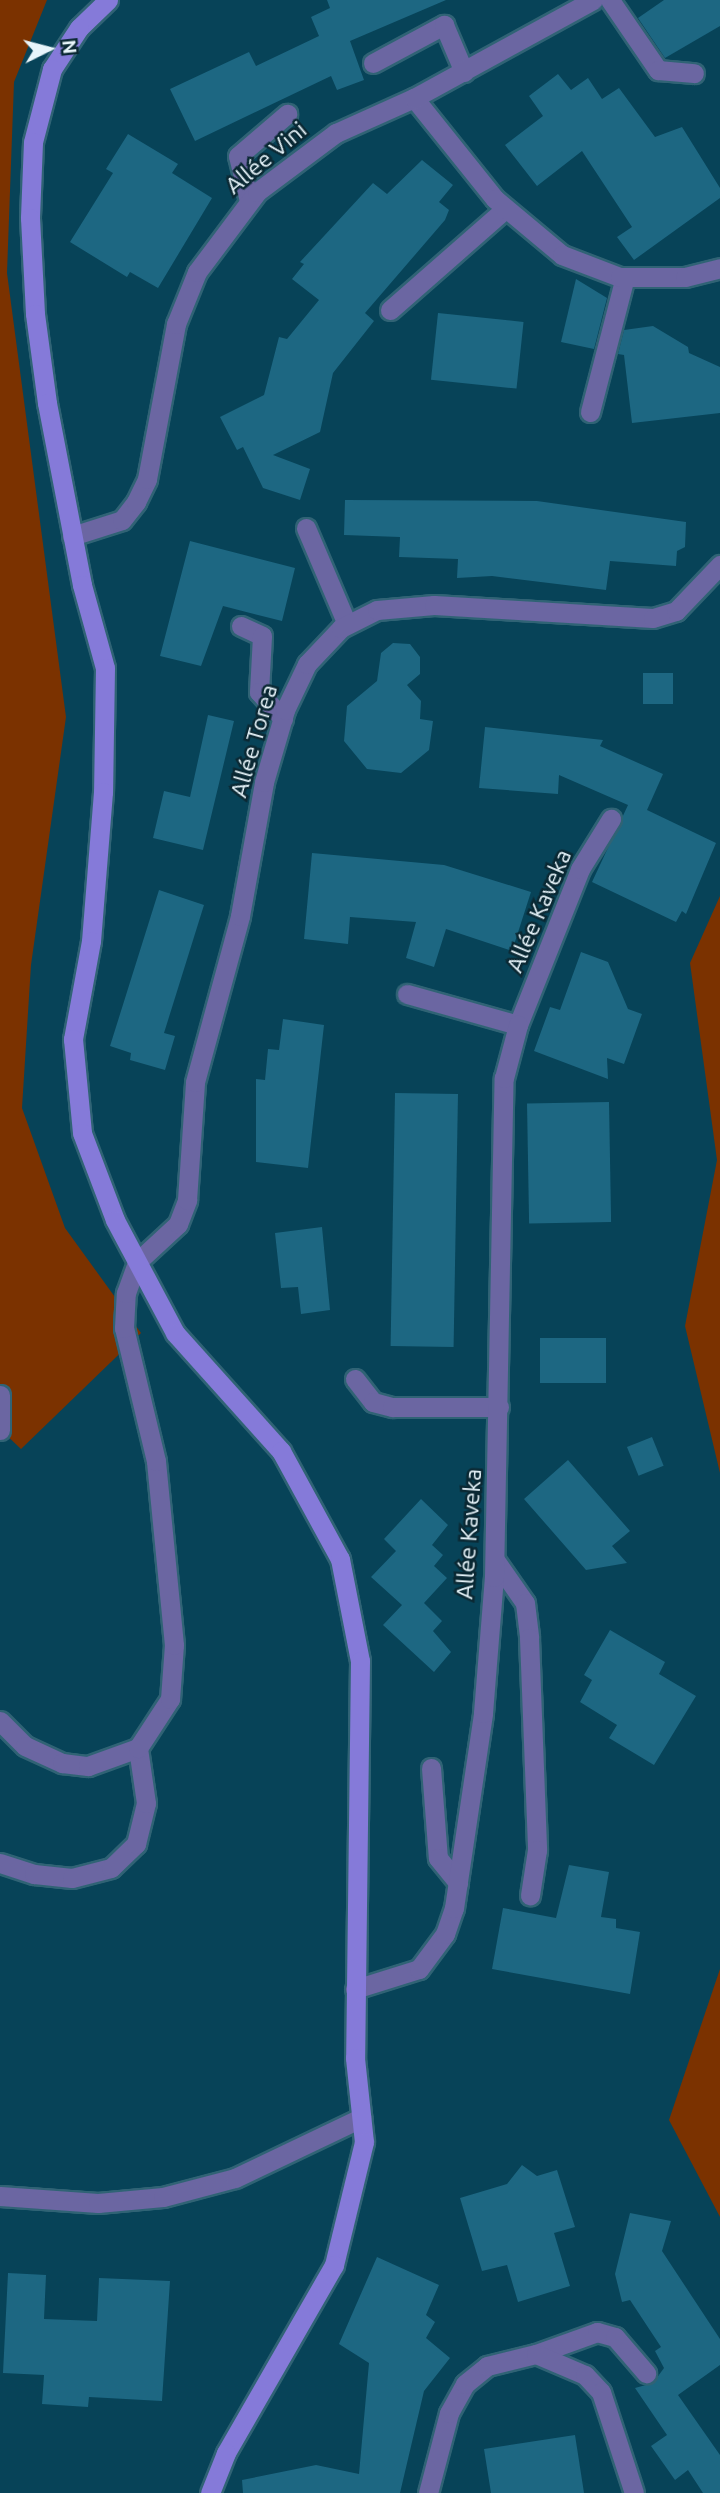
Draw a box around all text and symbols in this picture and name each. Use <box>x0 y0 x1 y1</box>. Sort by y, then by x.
north arrow <box>14 14 84 84</box>
text: N <box>58 39 82 55</box>
street label: Allée Vini <box>220 116 312 200</box>
street label: Allée Torea <box>225 681 283 801</box>
street label: Allée Kaveka <box>501 845 577 977</box>
street label: Allée Kaveka <box>451 1468 487 1600</box>

